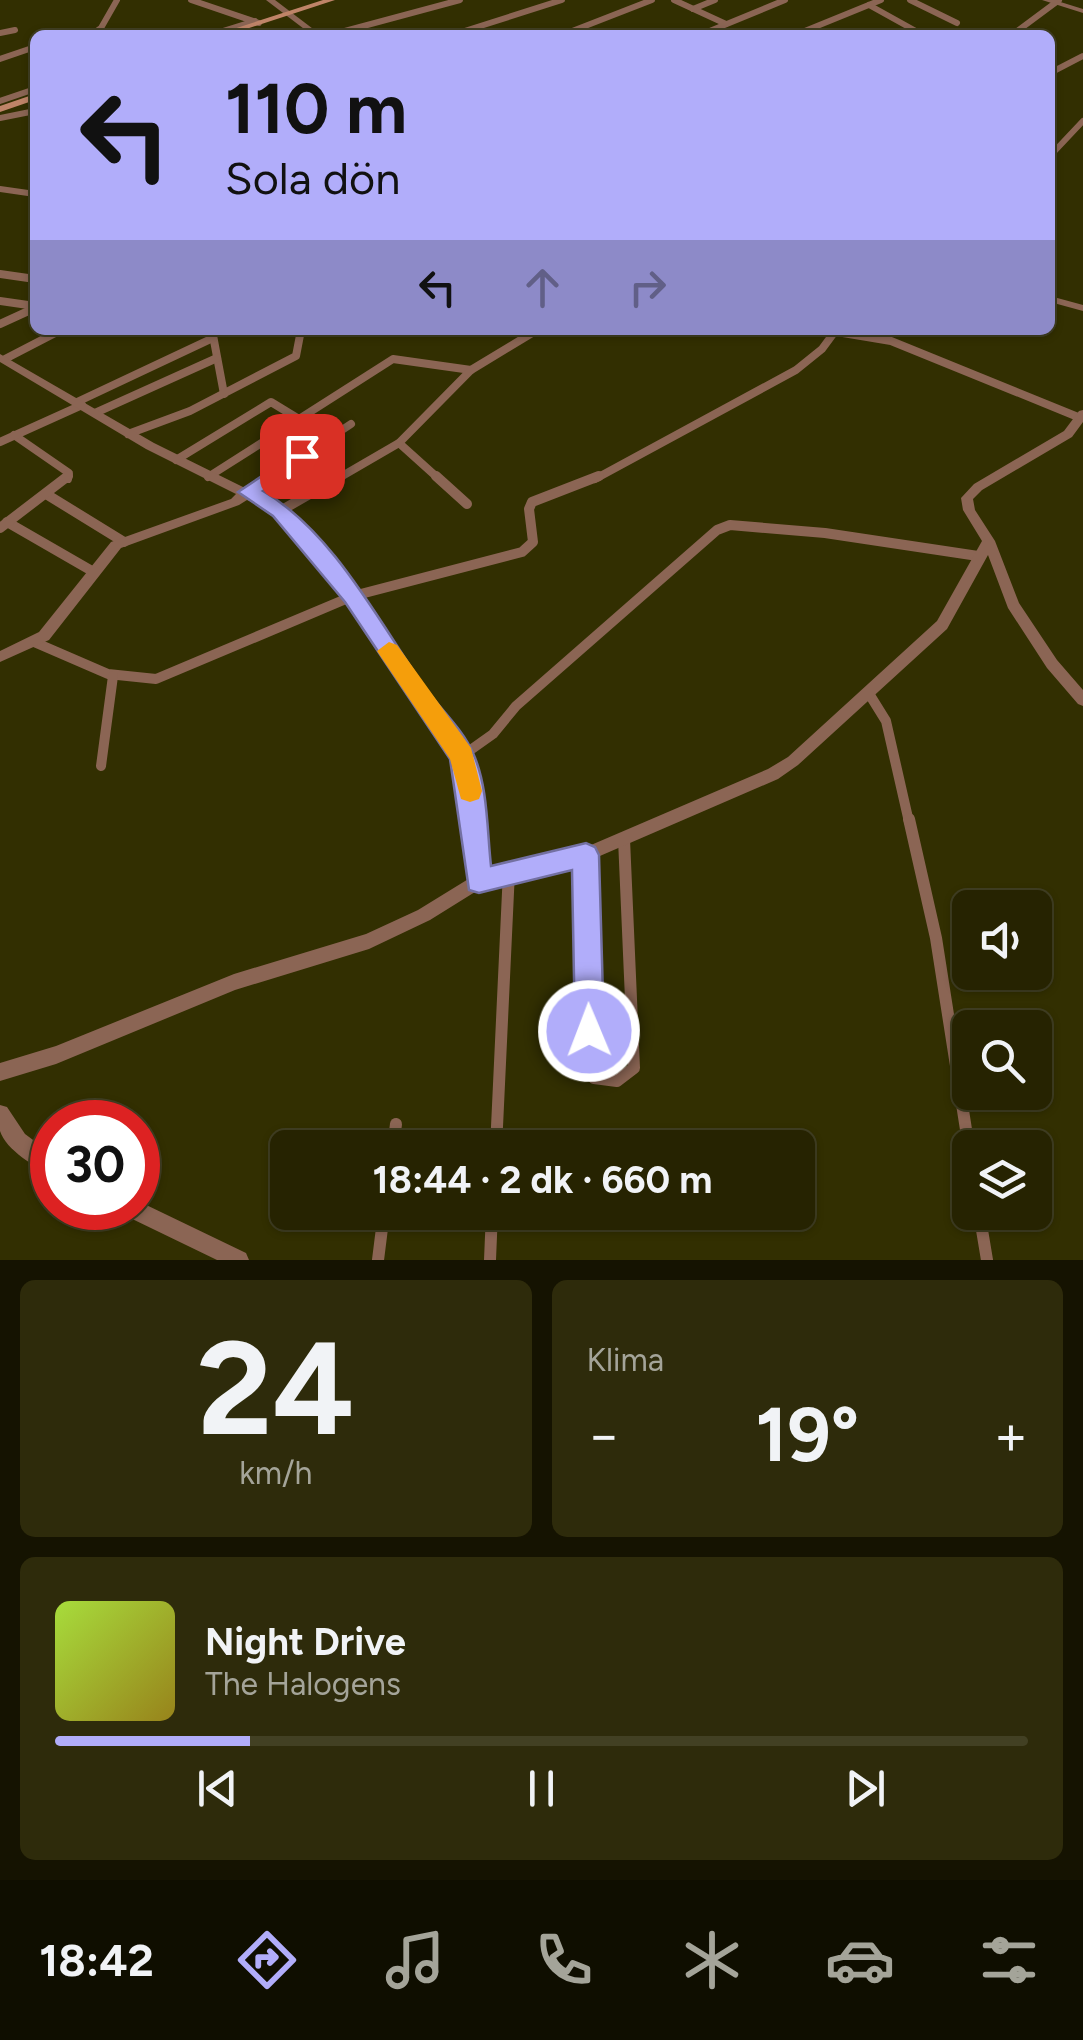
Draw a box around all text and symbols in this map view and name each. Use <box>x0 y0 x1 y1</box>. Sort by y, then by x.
text: 110 m <box>225 66 407 151</box>
icon: left <box>60 70 190 200</box>
text: Sola dön <box>225 151 400 205</box>
icon: left <box>410 260 465 315</box>
icon: ahead <box>515 260 570 315</box>
icon: right <box>620 260 675 315</box>
pin <box>260 414 345 499</box>
icon: arrive <box>275 429 330 484</box>
map controls <box>952 890 1052 1230</box>
button: sound <box>952 890 1052 990</box>
position arrow <box>537 979 641 1083</box>
button: search <box>952 1010 1052 1110</box>
speed limit sign: 30 <box>30 1100 160 1230</box>
button: layers <box>952 1130 1052 1230</box>
text: 18:44 · 2 dk · 660 m <box>373 1157 712 1203</box>
text: 24 <box>197 1311 355 1467</box>
text: Klima <box>587 1341 664 1379</box>
text: 19° <box>755 1390 859 1480</box>
text: − <box>587 1402 621 1468</box>
text: + <box>994 1402 1028 1468</box>
text: km/h <box>239 1454 312 1492</box>
text: Night Drive <box>205 1619 406 1665</box>
text: The Halogens <box>205 1665 401 1703</box>
icon: previous <box>190 1761 245 1816</box>
icon: pause <box>514 1761 569 1816</box>
icon: next <box>838 1761 893 1816</box>
icon: directions <box>232 1925 302 1995</box>
icon: music <box>380 1925 450 1995</box>
icon: phone <box>529 1925 599 1995</box>
icon: climate <box>677 1925 747 1995</box>
icon: car <box>825 1925 895 1995</box>
icon: filters <box>974 1925 1044 1995</box>
text: 18:42 <box>39 1933 154 1987</box>

